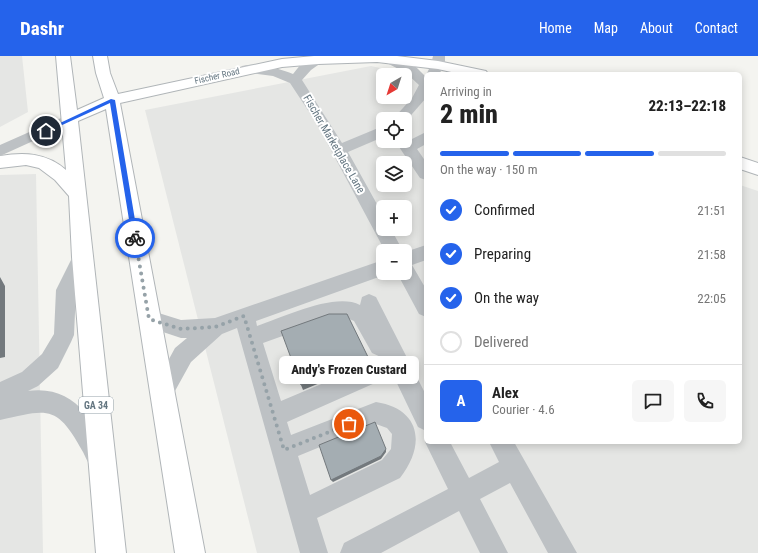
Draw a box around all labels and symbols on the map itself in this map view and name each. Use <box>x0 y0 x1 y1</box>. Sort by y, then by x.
street label: Fischer Road <box>193 66 241 86</box>
north arrow <box>376 68 412 104</box>
street label: Fischer Marketplace Lane <box>301 93 367 195</box>
pin <box>29 114 63 148</box>
courier <box>115 218 155 258</box>
callout: Andy's Frozen Custard <box>279 356 419 384</box>
road number: GA 34 <box>79 397 113 413</box>
pin <box>332 407 366 441</box>

